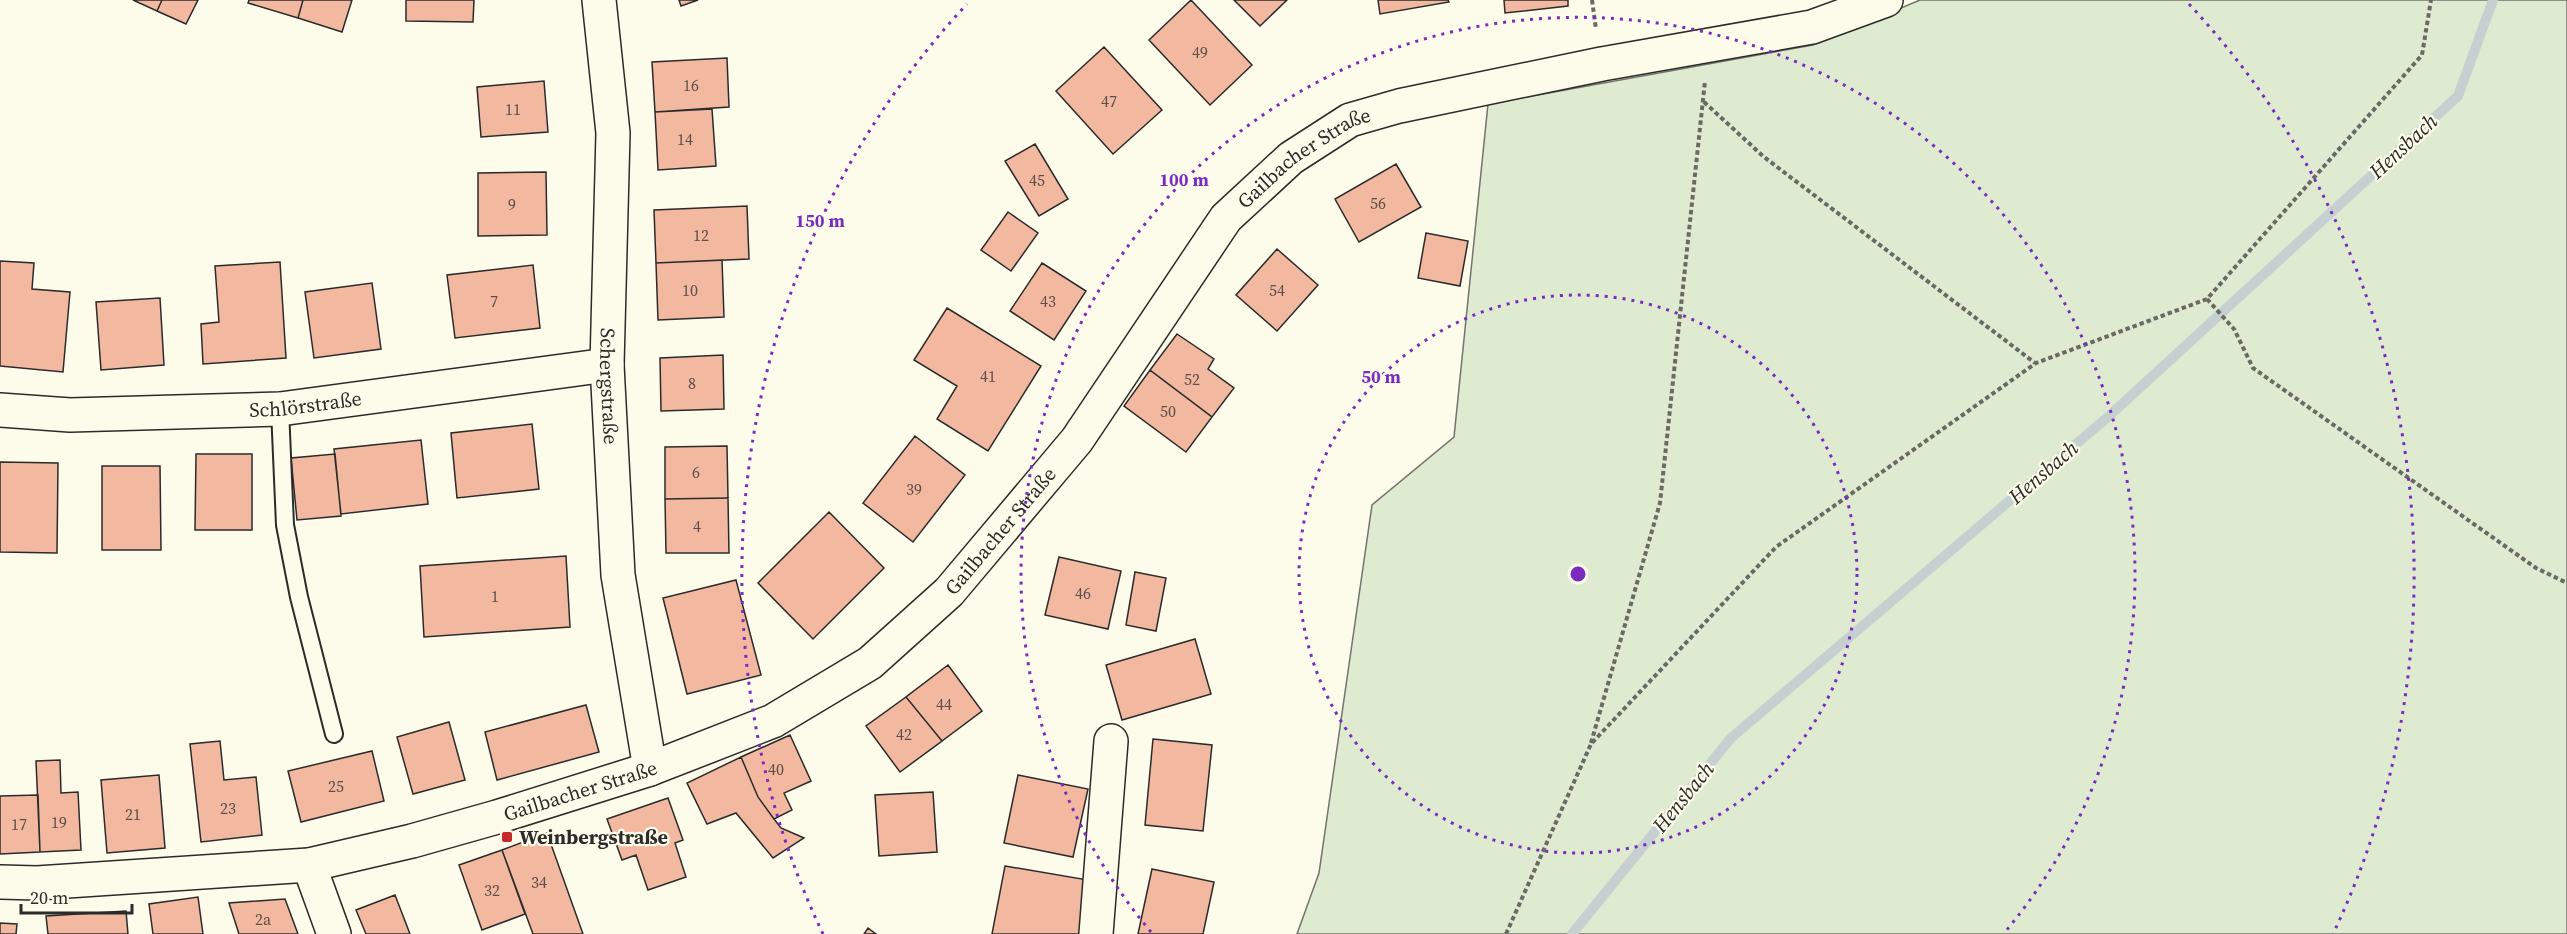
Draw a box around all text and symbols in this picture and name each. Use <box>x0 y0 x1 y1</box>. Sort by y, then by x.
house number: 49 <box>1192 41 1208 63</box>
house number: 16 <box>683 74 699 96</box>
house number: 47 <box>1101 90 1117 112</box>
house number: 11 <box>505 98 521 120</box>
street label: Gailbacher Straße <box>1231 101 1374 215</box>
water label: Hensbach <box>2362 106 2444 186</box>
house number: 14 <box>677 128 693 150</box>
text: 100 m <box>1159 167 1209 192</box>
house number: 45 <box>1029 169 1045 191</box>
house number: 56 <box>1370 192 1386 214</box>
house number: 9 <box>508 193 516 215</box>
text: 150 m <box>795 208 845 233</box>
house number: 12 <box>693 224 709 246</box>
house number: 10 <box>682 279 698 301</box>
house number: 54 <box>1269 279 1285 301</box>
house number: 7 <box>490 290 498 312</box>
house number: 43 <box>1040 290 1056 312</box>
street label: Schergstraße <box>593 328 625 445</box>
text: 50 m <box>1361 364 1401 389</box>
house number: 41 <box>980 365 996 387</box>
house number: 52 <box>1184 368 1200 390</box>
house number: 8 <box>688 372 696 394</box>
street label: Schlörstraße <box>249 384 363 424</box>
house number: 50 <box>1160 400 1176 422</box>
water label: Hensbach <box>2001 433 2085 511</box>
house number: 6 <box>692 461 700 483</box>
street label: Gailbacher Straße <box>938 461 1062 601</box>
house number: 39 <box>906 478 922 500</box>
house number: 4 <box>693 515 701 537</box>
centre of rings <box>1568 564 1588 584</box>
house number: 46 <box>1075 582 1091 604</box>
house number: 1 <box>491 585 499 607</box>
house number: 44 <box>936 693 952 715</box>
house number: 42 <box>896 723 912 745</box>
street label: Gailbacher Straße <box>500 754 661 828</box>
water label: Hensbach <box>1645 755 1721 839</box>
house number: 40 <box>768 758 784 780</box>
house number: 25 <box>328 775 344 797</box>
house number: 23 <box>220 797 236 819</box>
house number: 21 <box>125 803 141 825</box>
house number: 19 <box>51 811 67 833</box>
house number: 17 <box>11 813 27 835</box>
place label: Weinbergstraße <box>519 823 668 851</box>
marker: Weinbergstraße <box>500 830 514 844</box>
house number: 34 <box>531 871 547 893</box>
scale bar <box>21 877 132 915</box>
house number: 32 <box>484 879 500 901</box>
text: 20 m <box>30 885 68 910</box>
house number: 2a <box>255 908 272 930</box>

